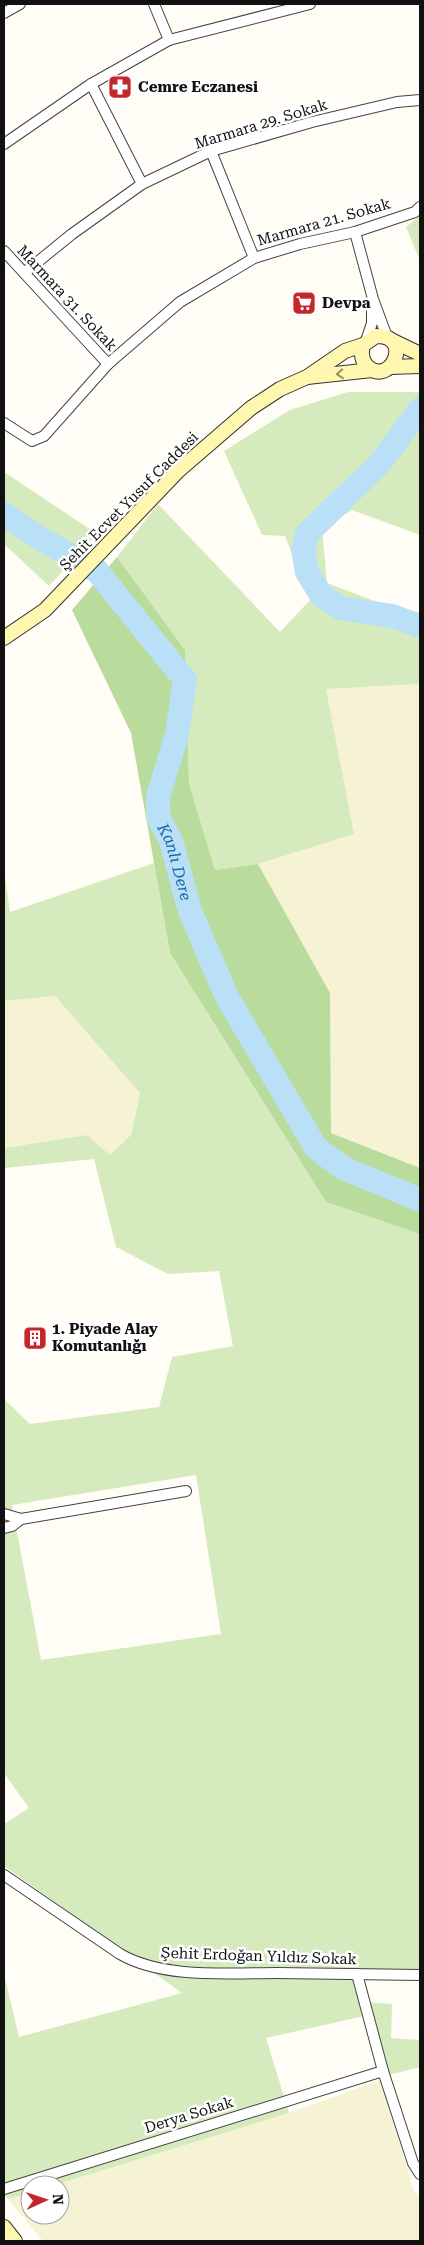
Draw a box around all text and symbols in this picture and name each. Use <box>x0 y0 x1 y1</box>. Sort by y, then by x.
pharmacy icon: Cemre Eczanesi <box>107 74 133 100</box>
place label: Cemre Eczanesi <box>138 78 258 96</box>
street label: Marmara 29. Sokak <box>192 95 330 153</box>
street label: Marmara 21. Sokak <box>255 194 393 250</box>
street label: Marmara 31. Sokak <box>13 241 121 355</box>
supermarket icon: Devpa <box>291 290 317 316</box>
place label: Devpa <box>322 294 371 312</box>
one-way arrow <box>335 368 343 379</box>
street label: Şehit Ecvet Yusuf Caddesi <box>56 428 202 574</box>
water label: Kanlı Dere <box>153 819 196 903</box>
place label: 1. Piyade Alay Komutanlığı <box>52 1320 158 1355</box>
building icon: 1. Piyade Alay Komutanlığı <box>22 1325 48 1351</box>
street label: Şehit Erdoğan Yıldız Sokak <box>161 1944 358 1968</box>
street label: Derya Sokak <box>142 2093 236 2137</box>
north arrow <box>20 2175 70 2225</box>
text: N <box>50 2194 66 2205</box>

